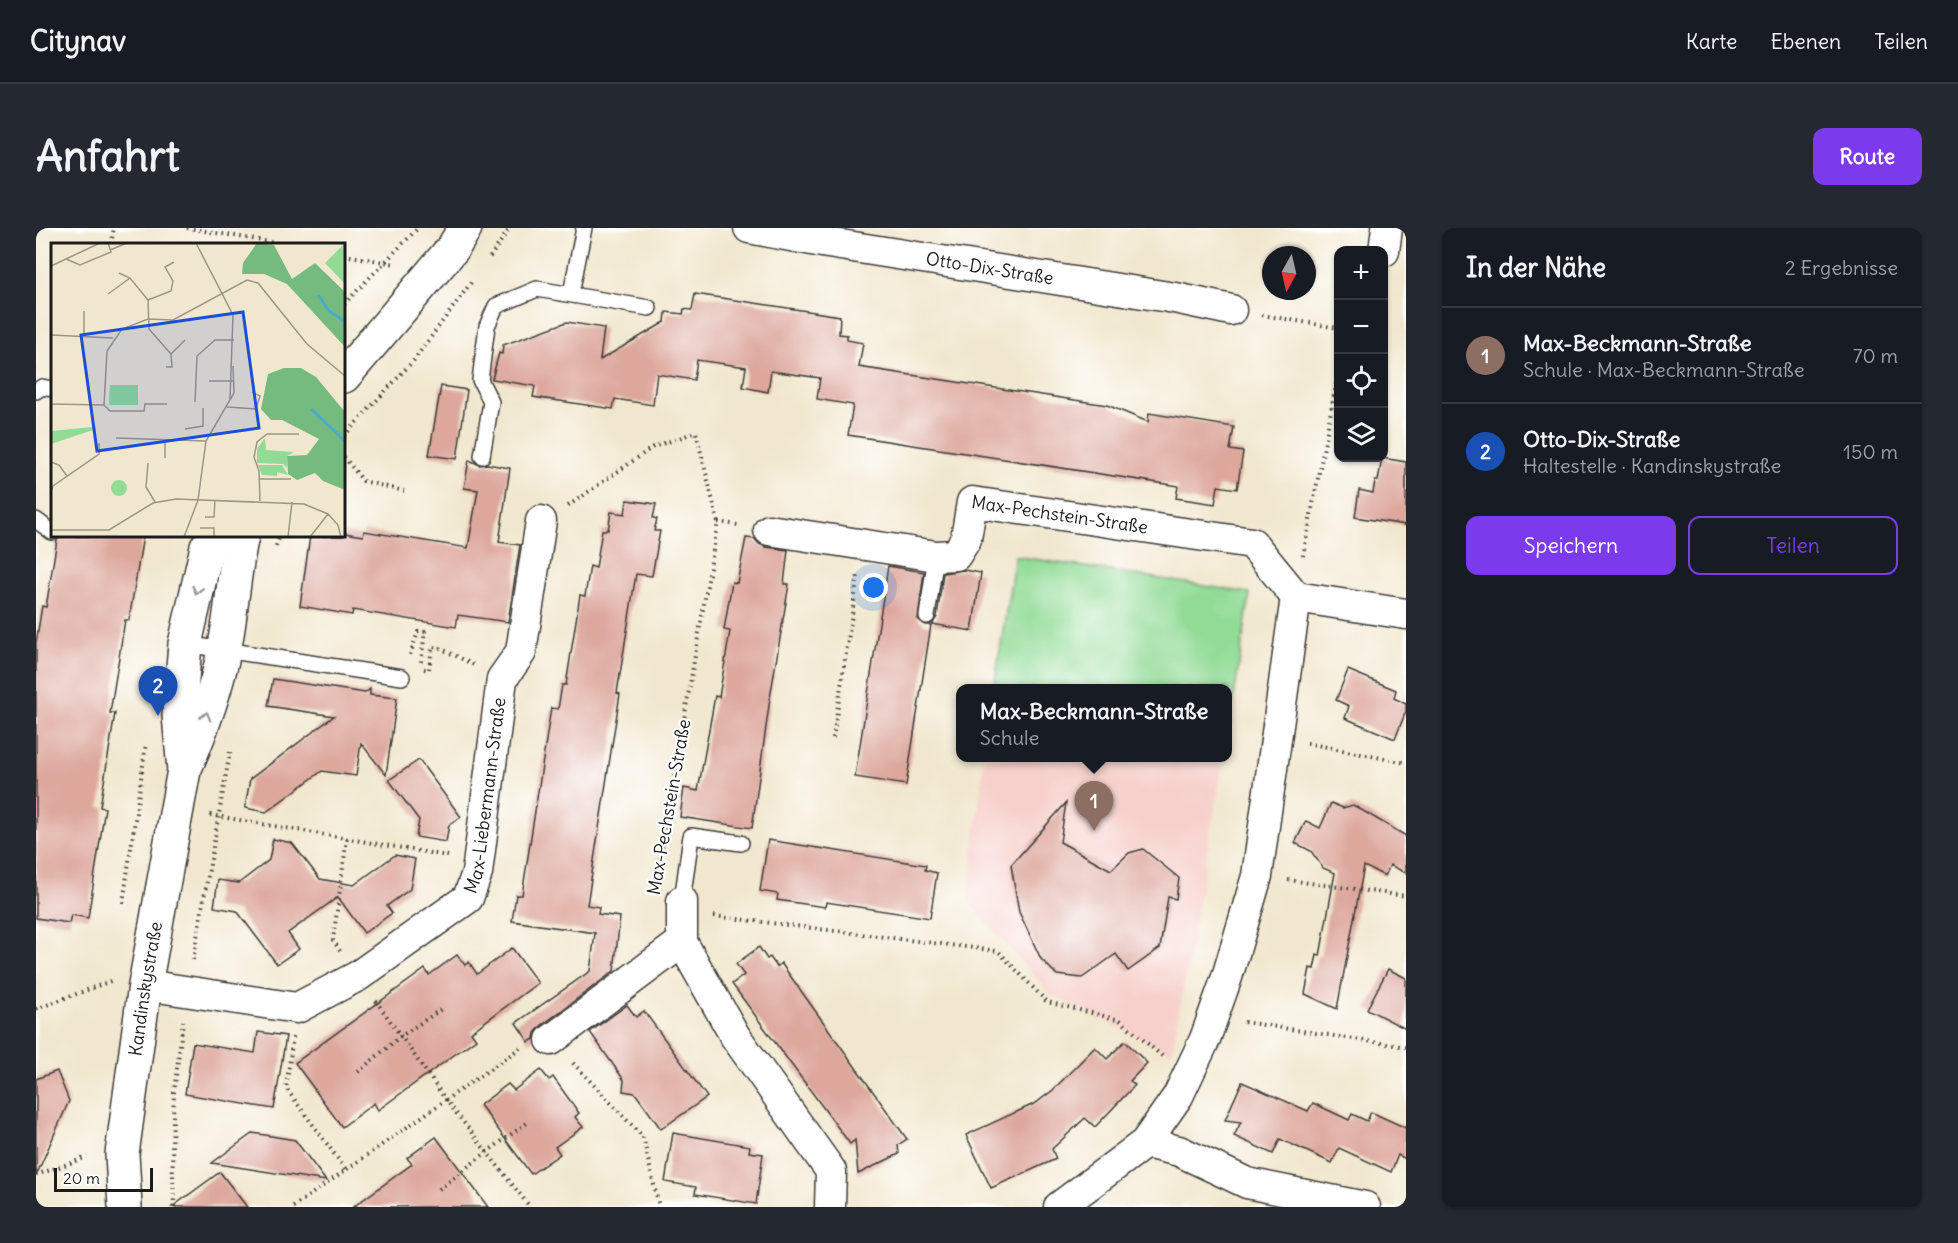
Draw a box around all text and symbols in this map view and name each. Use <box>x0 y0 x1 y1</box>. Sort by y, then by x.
text: Citynav <box>30 23 126 59</box>
text: Karte <box>1686 28 1737 55</box>
text: Ebenen <box>1770 28 1841 55</box>
text: Teilen <box>1874 28 1928 55</box>
button: Route <box>1813 128 1922 185</box>
text: Anfahrt <box>36 130 180 182</box>
inset map <box>51 243 345 537</box>
north arrow <box>1262 246 1316 300</box>
map controls <box>1334 246 1388 462</box>
button: + <box>1334 246 1388 300</box>
street label: Otto-Dix-Straße <box>924 247 1055 290</box>
text: In der Nähe <box>1466 251 1606 284</box>
text: 2 Ergebnisse <box>1785 255 1898 280</box>
button: − <box>1334 300 1388 354</box>
text: Max-Beckmann-Straße <box>1523 329 1752 357</box>
text: 1 <box>1482 343 1489 368</box>
text: 70 m <box>1853 343 1898 368</box>
button: locate <box>1334 354 1388 408</box>
text: Schule · Max-Beckmann-Straße <box>1523 357 1805 382</box>
button: layers <box>1334 408 1388 462</box>
text: Otto-Dix-Straße <box>1523 425 1680 453</box>
text: 2 <box>1480 439 1491 464</box>
text: 150 m <box>1843 439 1898 464</box>
text: Haltestelle · Kandinskystraße <box>1523 453 1781 478</box>
street label: Max-Pechstein-Straße <box>970 490 1150 539</box>
button: Speichern <box>1466 516 1676 575</box>
button: Teilen <box>1688 516 1898 575</box>
your location <box>859 573 888 602</box>
one-way arrow <box>192 585 205 595</box>
pin: 2 <box>138 666 178 716</box>
popup <box>956 684 1232 762</box>
street label: Max-Liebermann-Straße <box>459 696 511 896</box>
text: Max-Beckmann-Straße <box>980 697 1208 725</box>
one-way arrow <box>198 711 211 721</box>
street label: Max-Pechstein-Straße <box>642 717 695 897</box>
text: Schule <box>980 725 1039 750</box>
pin: 1 <box>1074 782 1114 831</box>
street label: Kandinskystraße <box>123 920 167 1057</box>
scale bar <box>54 1165 153 1192</box>
text: 20 m <box>63 1168 100 1188</box>

